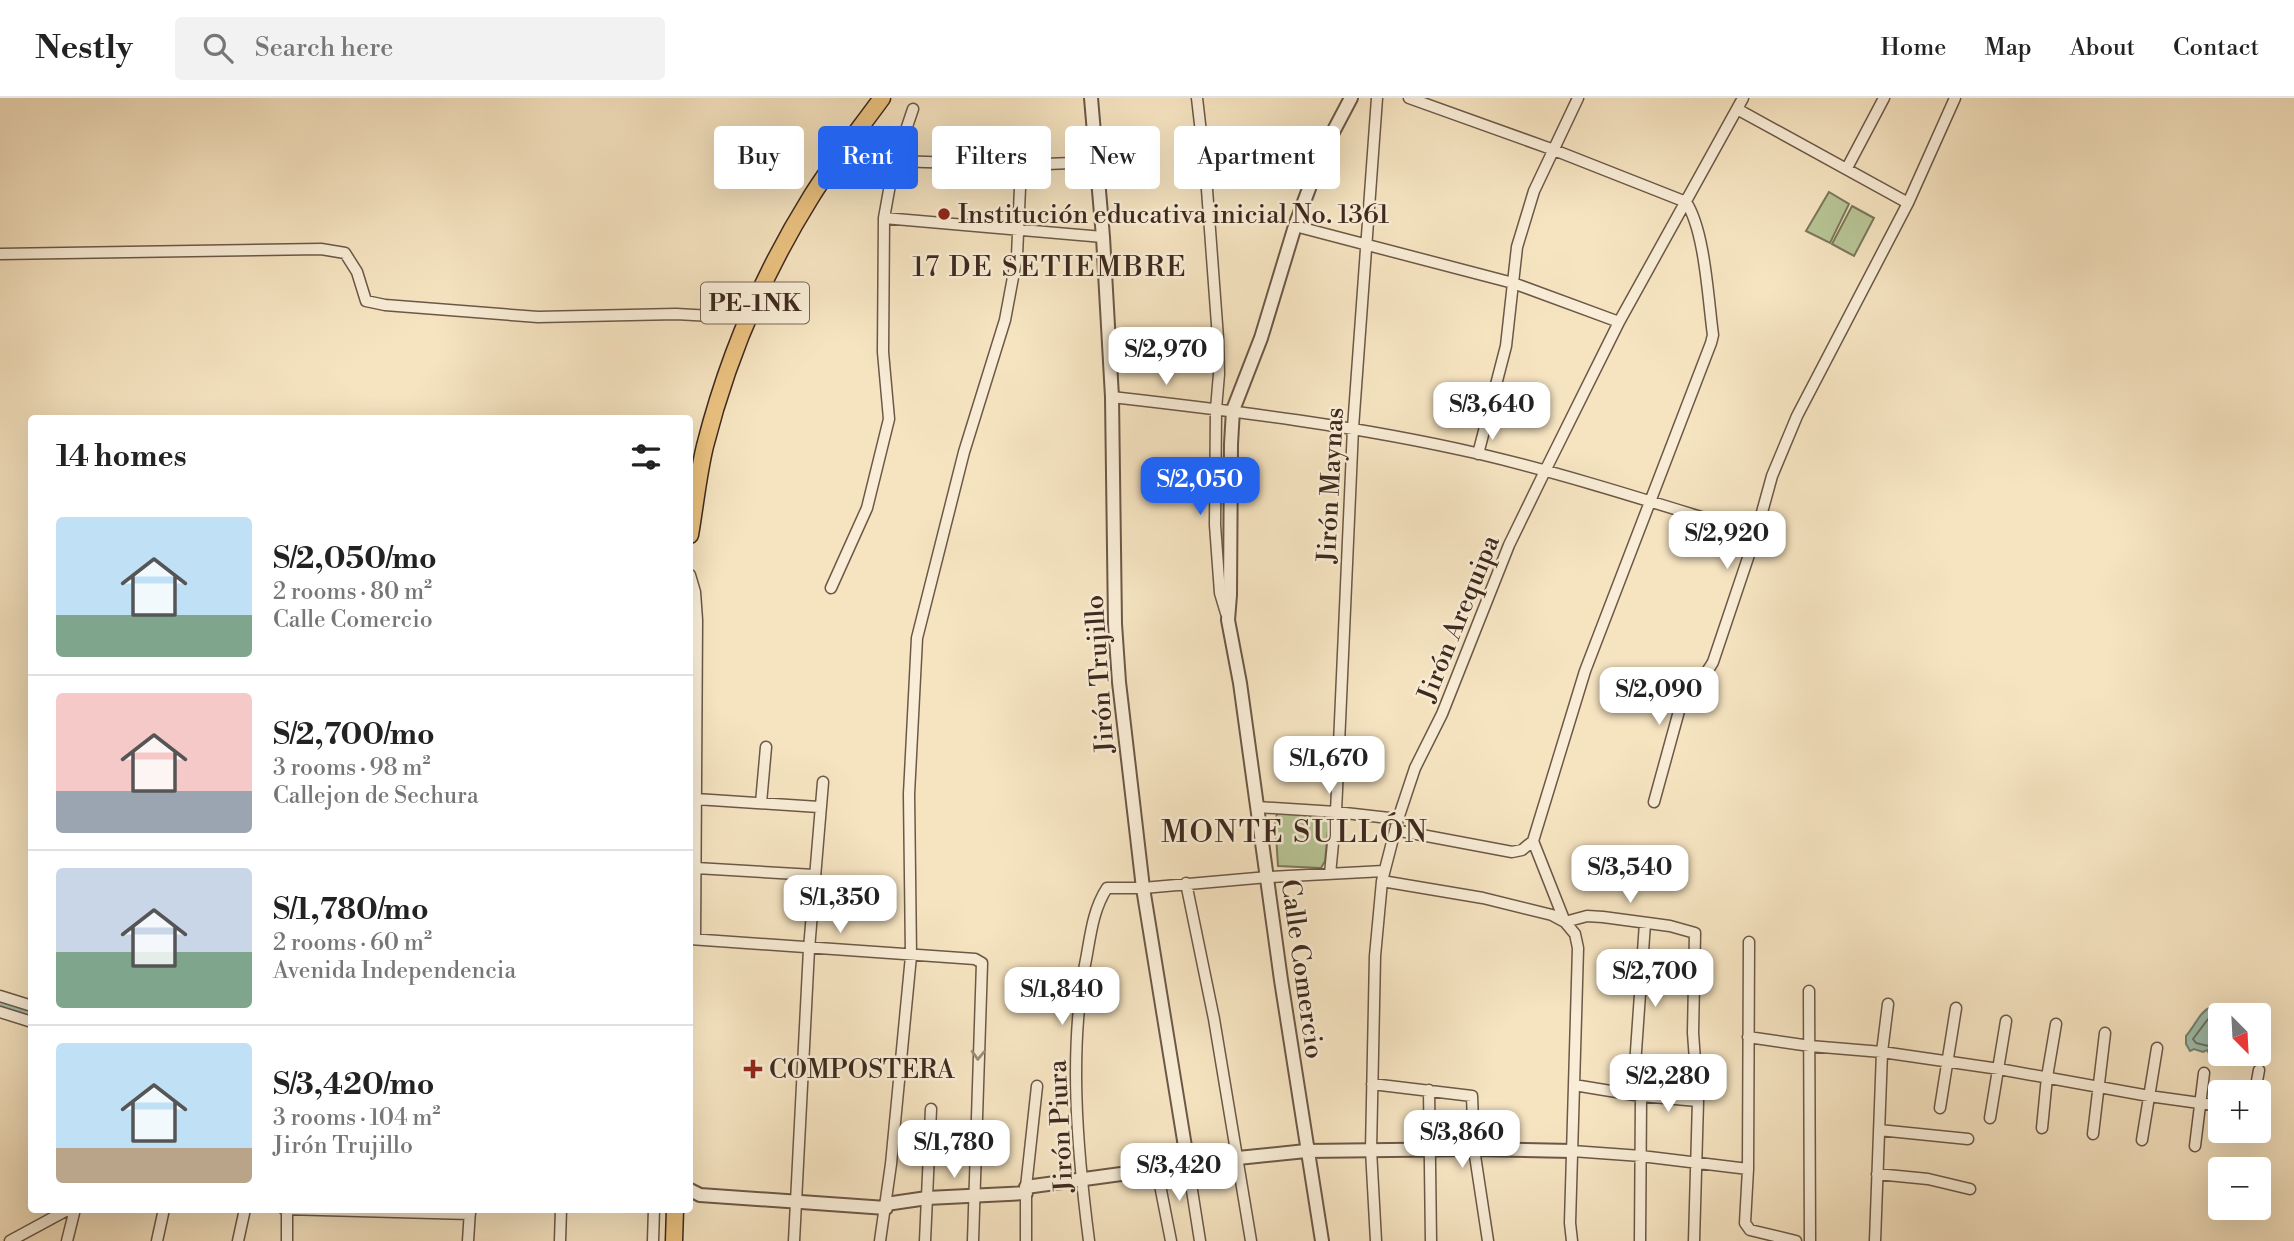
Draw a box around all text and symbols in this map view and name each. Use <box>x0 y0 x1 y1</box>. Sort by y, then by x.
search box <box>175 17 665 80</box>
text: Nestly <box>35 28 133 69</box>
icon: search <box>199 29 237 67</box>
text: Search here <box>255 32 393 64</box>
text: Home <box>1881 33 1946 63</box>
text: Map <box>1984 33 2032 63</box>
text: About <box>2070 33 2135 63</box>
text: Contact <box>2173 33 2259 63</box>
chip: Buy <box>714 126 804 189</box>
chip: Rent <box>818 126 918 189</box>
chip: Filters <box>932 126 1051 189</box>
chip: New <box>1065 126 1160 189</box>
chip: Apartment <box>1174 126 1340 189</box>
place label: Institución educativa inicial No. 1361 <box>958 199 1389 231</box>
marker: Institución educativa inicial No. 1361 <box>936 206 952 222</box>
district label: 17 DE SETIEMBRE <box>912 250 1188 285</box>
road number: PE-1NK <box>701 282 809 324</box>
pin: S/2,970 <box>1101 328 1231 387</box>
text: S/2,970 <box>1125 336 1207 364</box>
pin: S/3,640 <box>1427 382 1557 442</box>
text: S/3,640 <box>1449 391 1535 419</box>
street label: Jirón Maynas <box>1311 407 1351 565</box>
text: 14 homes <box>56 438 187 476</box>
icon: filters <box>627 438 665 476</box>
pin: S/2,050 <box>1135 458 1265 517</box>
text: S/2,050 <box>1157 466 1243 494</box>
pin: S/2,920 <box>1662 512 1792 571</box>
text: S/2,920 <box>1685 520 1769 548</box>
street label: Jirón Arequipa <box>1411 530 1507 707</box>
text: S/2,050/mo <box>273 540 437 578</box>
icon: home <box>112 545 196 629</box>
text: 2 rooms · 80 m² <box>273 578 432 606</box>
street label: Jirón Trujillo <box>1079 594 1122 755</box>
text: Calle Comercio <box>273 606 433 634</box>
pin: S/2,090 <box>1594 668 1724 727</box>
text: S/2,090 <box>1616 676 1702 704</box>
text: S/2,700/mo <box>273 716 435 754</box>
icon: home <box>112 721 196 805</box>
pin: S/1,670 <box>1264 736 1394 796</box>
text: S/1,670 <box>1290 745 1368 773</box>
text: 3 rooms · 98 m² <box>273 754 430 782</box>
text: Callejon de Sechura <box>273 782 479 810</box>
district label: MONTE SULLÓN <box>1161 812 1429 852</box>
pin: S/3,540 <box>1565 846 1695 905</box>
text: S/3,540 <box>1587 854 1673 882</box>
pin: S/1,350 <box>775 876 905 935</box>
street label: Calle Comercio <box>1274 878 1330 1061</box>
text: S/1,350 <box>800 884 880 912</box>
text: S/1,780/mo <box>273 891 429 929</box>
icon: home <box>112 896 196 980</box>
text: 2 rooms · 60 m² <box>273 929 432 957</box>
pin: S/2,700 <box>1590 950 1720 1009</box>
text: Avenida Independencia <box>273 957 516 985</box>
text: S/2,700 <box>1612 958 1698 986</box>
pin: S/1,840 <box>997 968 1127 1027</box>
text: S/1,840 <box>1020 976 1104 1004</box>
north arrow <box>2208 1003 2272 1066</box>
map controls <box>2208 1003 2271 1220</box>
one-way arrow <box>971 1050 986 1061</box>
place label: COMPOSTERA <box>769 1054 956 1086</box>
pin: S/2,280 <box>1603 1054 1733 1114</box>
street label: Jirón Piura <box>1042 1058 1080 1194</box>
marker: COMPOSTERA <box>743 1059 763 1079</box>
text: S/2,280 <box>1626 1063 1710 1091</box>
text: S/3,420/mo <box>273 1066 434 1104</box>
icon: home <box>112 1071 196 1155</box>
button: + <box>2208 1080 2271 1143</box>
text: 3 rooms · 104 m² <box>273 1104 441 1132</box>
pin: S/3,860 <box>1397 1110 1527 1170</box>
text: S/3,860 <box>1420 1119 1504 1147</box>
pin: S/1,780 <box>889 1121 1019 1180</box>
text: S/1,780 <box>914 1129 994 1157</box>
text: Jirón Trujillo <box>273 1132 413 1160</box>
pin: S/3,420 <box>1114 1144 1244 1203</box>
text: S/3,420 <box>1137 1152 1221 1180</box>
button: − <box>2208 1157 2271 1220</box>

